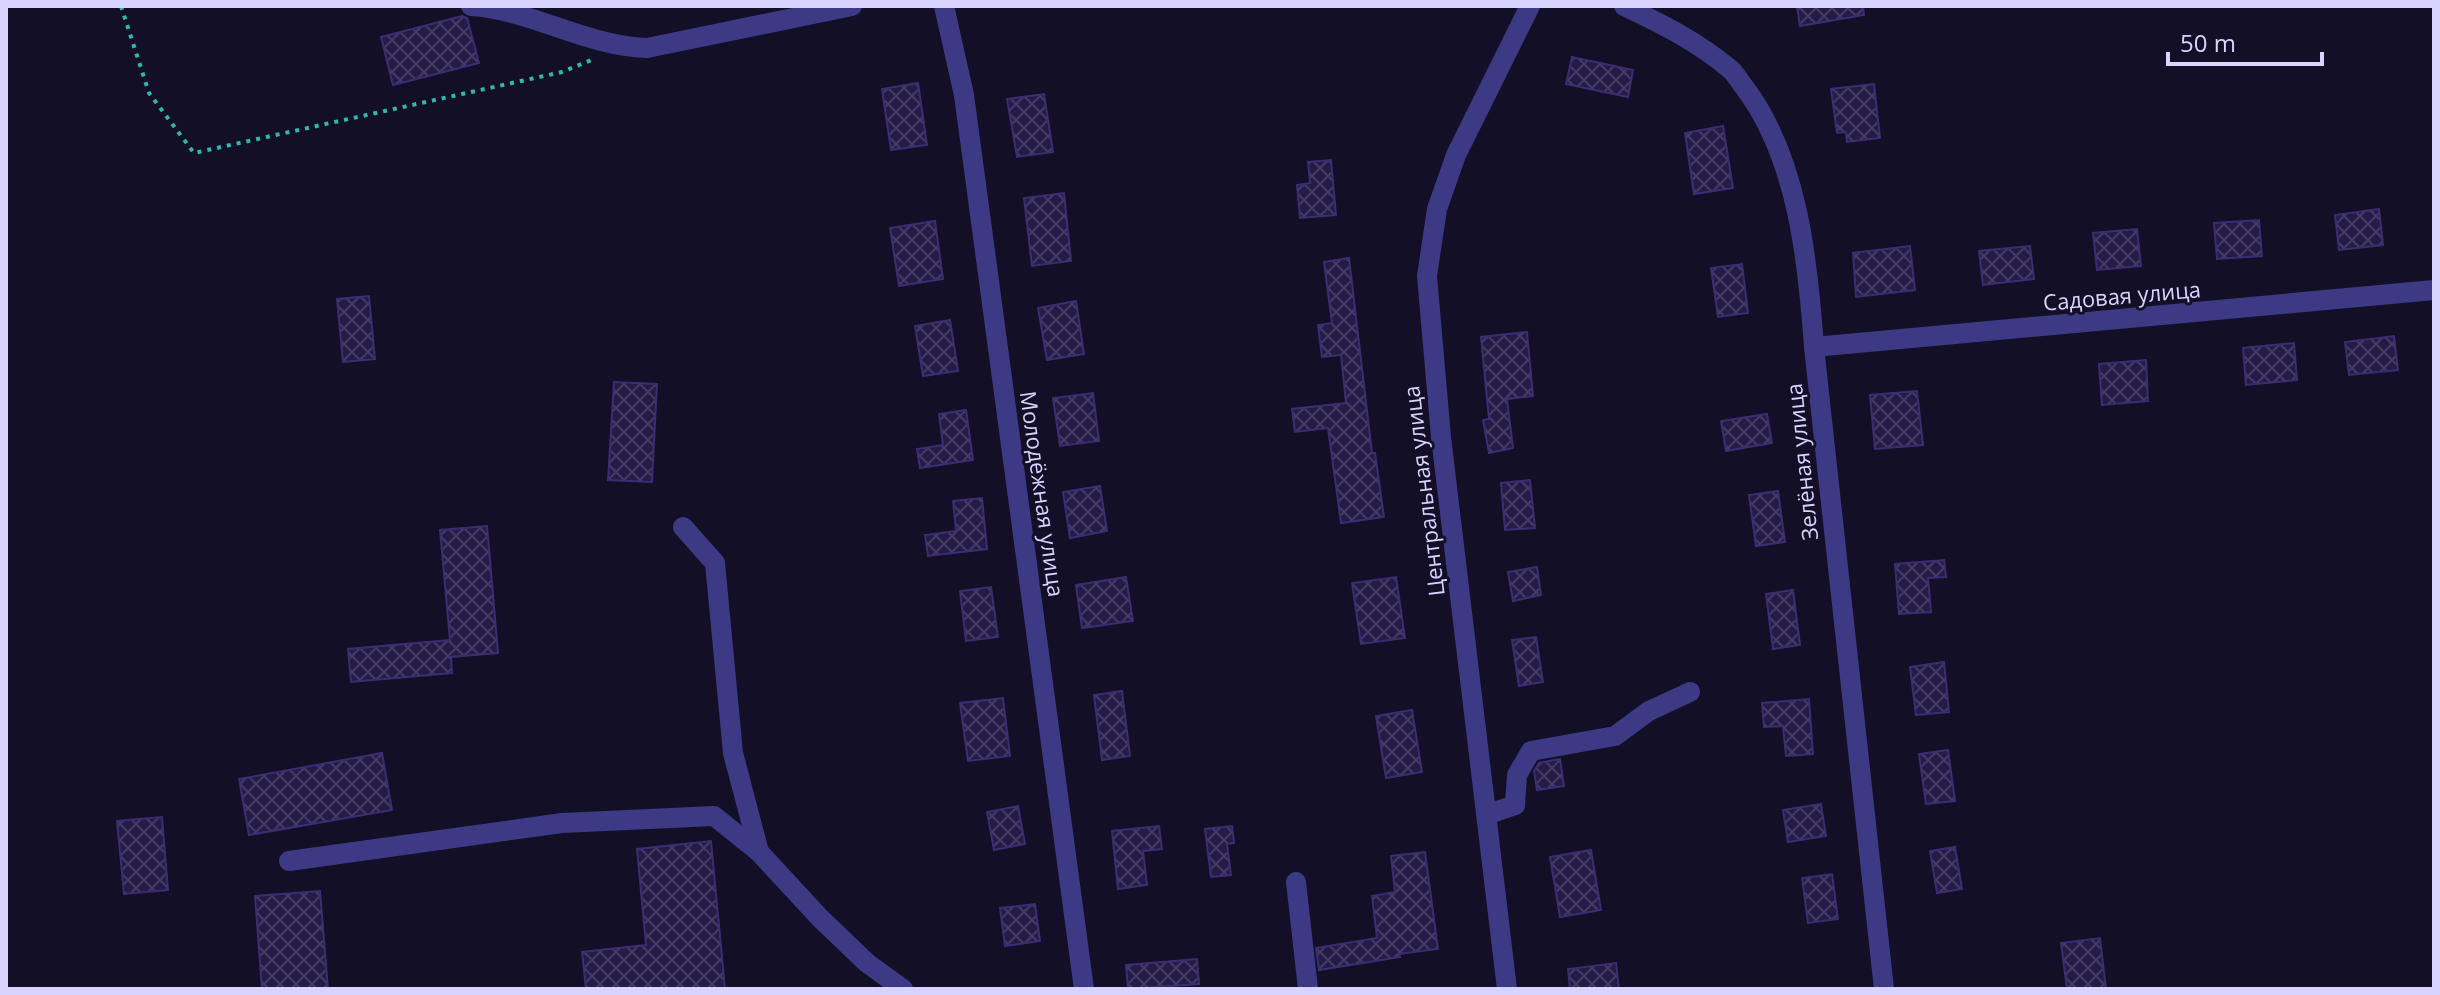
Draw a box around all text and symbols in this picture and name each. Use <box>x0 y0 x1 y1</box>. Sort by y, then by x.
scale bar <box>2168 16 2322 66</box>
text: 50 m <box>2180 26 2236 59</box>
street label: Садовая улица <box>2042 273 2202 317</box>
street label: Зелёная улица <box>1778 382 1824 542</box>
street label: Центральная улица <box>1395 384 1451 598</box>
street label: Молодёжная улица <box>1014 389 1072 599</box>

